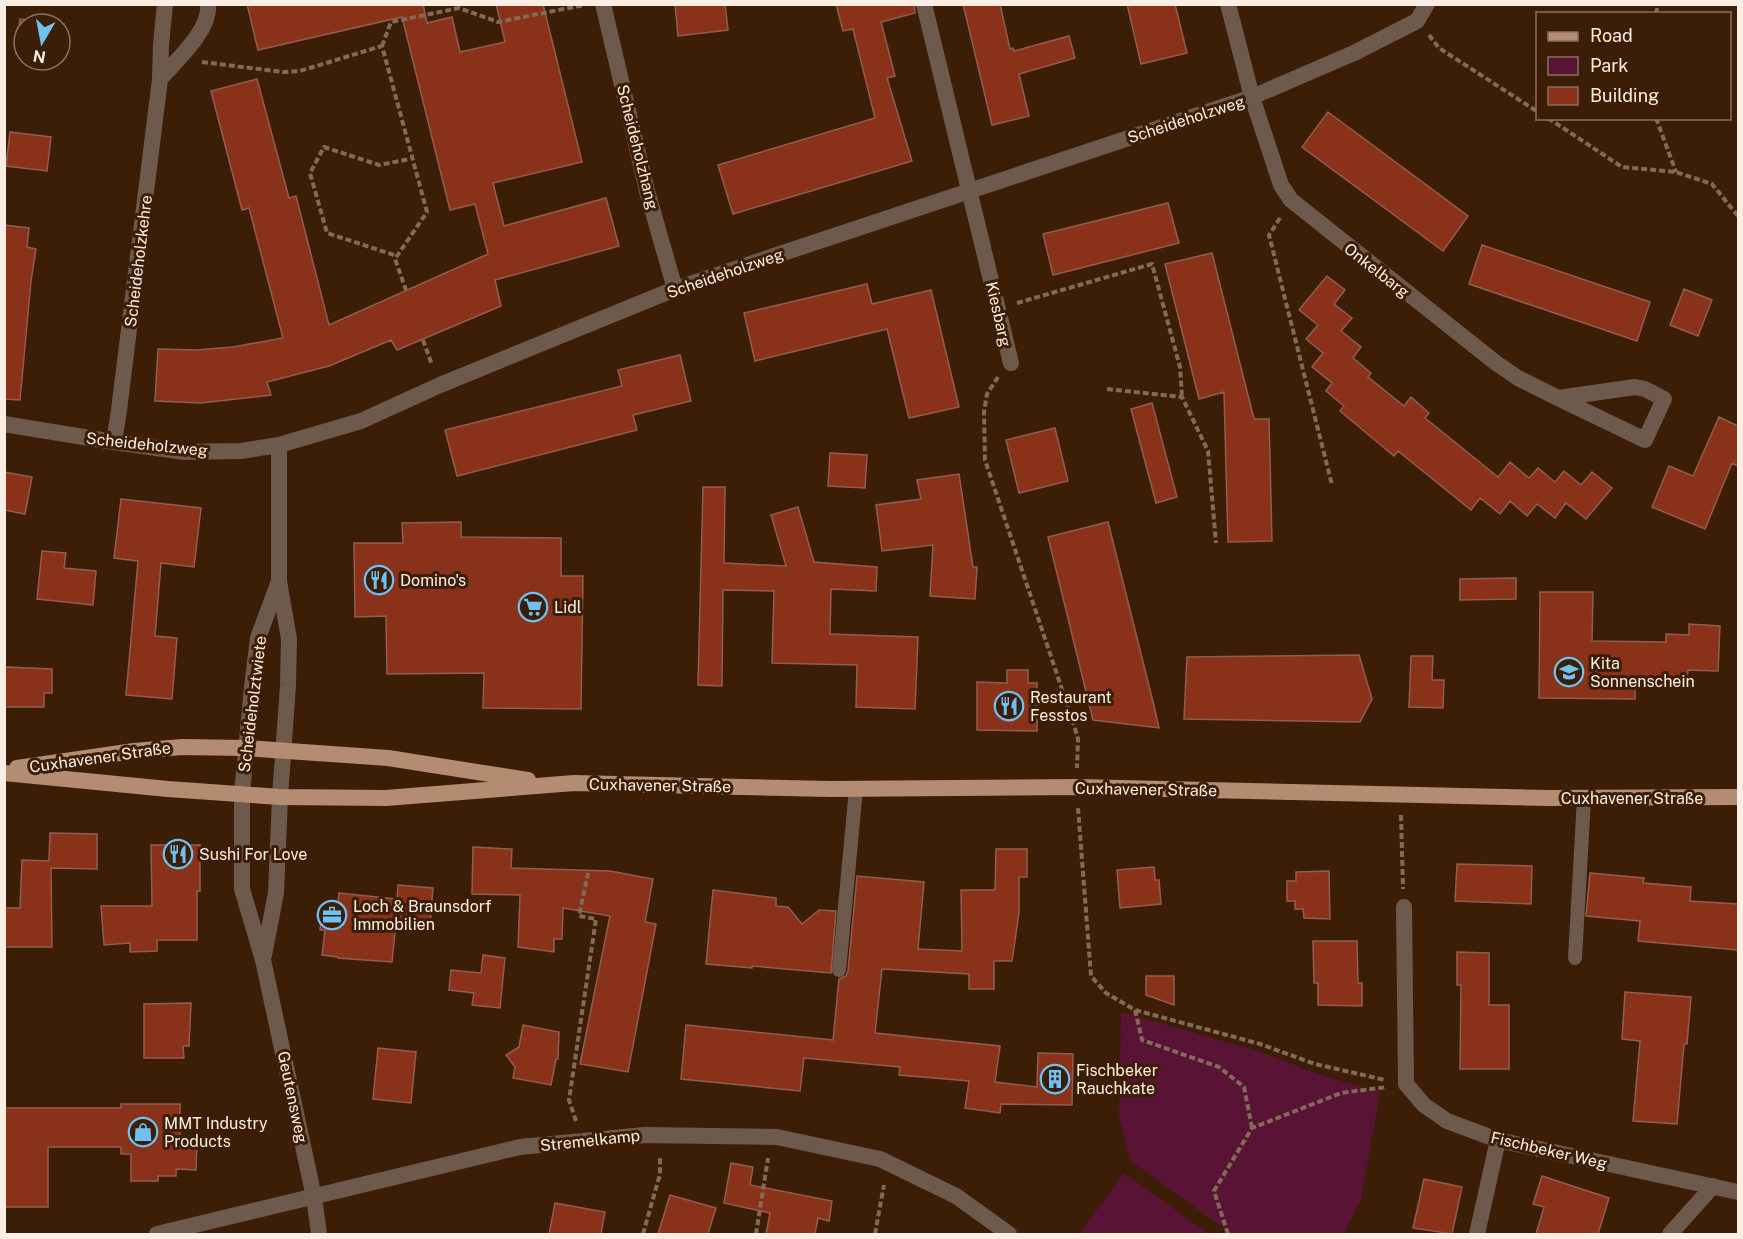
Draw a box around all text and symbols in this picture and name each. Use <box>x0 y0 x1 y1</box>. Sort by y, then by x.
north arrow <box>12 12 72 72</box>
legend <box>1536 12 1731 120</box>
text: Road <box>1590 25 1633 46</box>
text: N <box>32 46 47 67</box>
text: Park <box>1590 55 1628 76</box>
street label: Scheideholzhang <box>613 83 662 212</box>
text: Building <box>1590 85 1659 106</box>
street label: Scheideholzweg <box>1125 92 1247 147</box>
street label: Scheideholzkehre <box>121 194 156 328</box>
street label: Onkelbarg <box>1340 239 1413 302</box>
street label: Scheideholzweg <box>664 245 786 302</box>
street label: Kiesbarg <box>982 280 1015 349</box>
street label: Scheideholzweg <box>85 429 209 460</box>
restaurant icon: Domino's <box>363 564 395 596</box>
place label: Domino's <box>400 571 466 590</box>
supermarket icon: Lidl <box>517 591 549 623</box>
place label: Lidl <box>554 598 582 617</box>
street label: Scheideholztwiete <box>235 635 270 773</box>
place label: Kita Sonnenschein <box>1590 654 1695 691</box>
school or university icon: Kita Sonnenschein <box>1553 656 1585 688</box>
place label: Restaurant Fesstos <box>1030 688 1112 725</box>
restaurant icon: Restaurant Fesstos <box>993 690 1025 722</box>
street label: Cuxhavener Straße <box>28 738 172 777</box>
street label: Cuxhavener Straße <box>589 775 731 796</box>
street label: Cuxhavener Straße <box>1075 779 1217 800</box>
street label: Cuxhavener Straße <box>1561 789 1703 808</box>
restaurant icon: Sushi For Love <box>162 838 194 870</box>
place label: Sushi For Love <box>199 845 307 864</box>
place label: Loch & Braunsdorf Immobilien <box>353 897 491 934</box>
office icon: Loch & Braunsdorf Immobilien <box>316 899 348 931</box>
street label: Geutensweg <box>273 1049 312 1145</box>
place label: Fischbeker Rauchkate <box>1076 1061 1158 1098</box>
building icon: Fischbeker Rauchkate <box>1039 1063 1071 1095</box>
place label: MMT Industry Products <box>164 1114 268 1151</box>
shop icon: MMT Industry Products <box>127 1116 159 1148</box>
street label: Stremelkamp <box>539 1126 641 1155</box>
street label: Fischbeker Weg <box>1489 1128 1609 1173</box>

